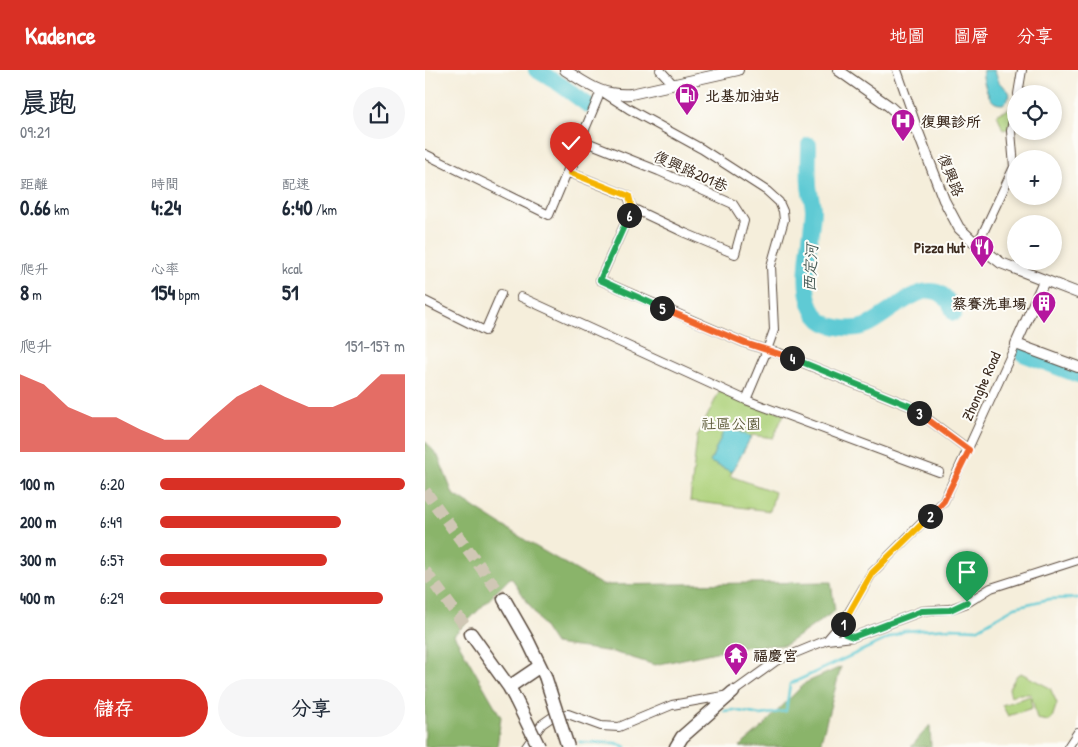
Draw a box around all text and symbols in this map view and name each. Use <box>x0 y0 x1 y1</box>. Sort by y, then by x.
text: Kadence <box>25 19 96 51</box>
text: 地圖 <box>889 23 925 48</box>
text: 圖層 <box>953 23 989 48</box>
text: 分享 <box>1017 23 1053 48</box>
fuel station icon: 北基加油站 <box>674 82 700 116</box>
text: 晨跑 <box>20 83 76 121</box>
place label: 北基加油站 <box>705 85 780 106</box>
map controls <box>1007 85 1062 270</box>
button: locate <box>1007 85 1062 140</box>
button: share <box>353 87 405 139</box>
hospital icon: 復興診所 <box>890 108 916 142</box>
place label: 復興診所 <box>921 111 981 132</box>
text: 09:21 <box>20 121 50 143</box>
pin <box>550 122 592 173</box>
icon: check <box>557 129 585 157</box>
street label: 復興路201巷 <box>651 145 731 197</box>
street label: 復興路 <box>933 150 969 200</box>
button: + <box>1007 150 1062 205</box>
text: 距離 <box>20 174 48 193</box>
text: 時間 <box>151 174 179 193</box>
text: 配速 <box>282 174 310 193</box>
text: 0.66 <box>20 193 51 222</box>
text: 4:24 <box>151 193 181 222</box>
text: 6:40 <box>282 193 313 222</box>
text: km <box>51 200 69 219</box>
text: /km <box>313 200 337 219</box>
pin: 6 <box>617 202 641 228</box>
text: 6 <box>627 206 632 225</box>
button: − <box>1007 215 1062 270</box>
restaurant icon: Pizza Hut <box>969 234 995 268</box>
place label: Pizza Hut <box>914 237 966 258</box>
water label: 西定河 <box>798 240 822 293</box>
text: 爬升 <box>20 259 48 278</box>
text: 心率 <box>151 259 179 278</box>
text: kcal <box>282 259 302 278</box>
text: 8 <box>20 278 29 307</box>
text: 154 <box>151 278 175 307</box>
text: 51 <box>282 278 299 307</box>
text: m <box>29 285 42 304</box>
text: bpm <box>175 285 200 304</box>
building icon: 蔡賽洗車場 <box>1031 290 1057 324</box>
place label: 蔡賽洗車場 <box>952 293 1027 314</box>
pin: 5 <box>649 296 675 320</box>
text: 5 <box>660 299 665 318</box>
text: 爬升 <box>20 335 52 357</box>
text: 151–157 m <box>345 335 405 357</box>
pin: 4 <box>779 346 805 370</box>
street label: Zhonghe Road <box>956 348 1006 424</box>
text: 4 <box>790 349 795 368</box>
pin: 3 <box>907 400 931 426</box>
text: 3 <box>916 404 923 423</box>
park label: 社區公園 <box>701 413 761 434</box>
text: 100 m <box>20 473 55 495</box>
text: 6:20 <box>100 473 125 495</box>
pin: 2 <box>917 504 943 528</box>
text: 2 <box>927 507 934 526</box>
text: 200 m <box>20 511 56 533</box>
text: 6:49 <box>100 511 122 533</box>
text: 300 m <box>20 549 56 571</box>
text: 6:57 <box>100 549 125 571</box>
pin <box>946 551 988 602</box>
icon: arrive <box>953 558 981 586</box>
text: 400 m <box>20 587 55 609</box>
text: 6:29 <box>100 587 123 609</box>
pin: 1 <box>831 612 855 636</box>
text: 1 <box>841 615 846 634</box>
temple icon: 福慶宮 <box>723 642 749 676</box>
place label: 福慶宮 <box>753 645 798 666</box>
button: 儲存 <box>20 679 208 737</box>
button: 分享 <box>218 679 405 737</box>

